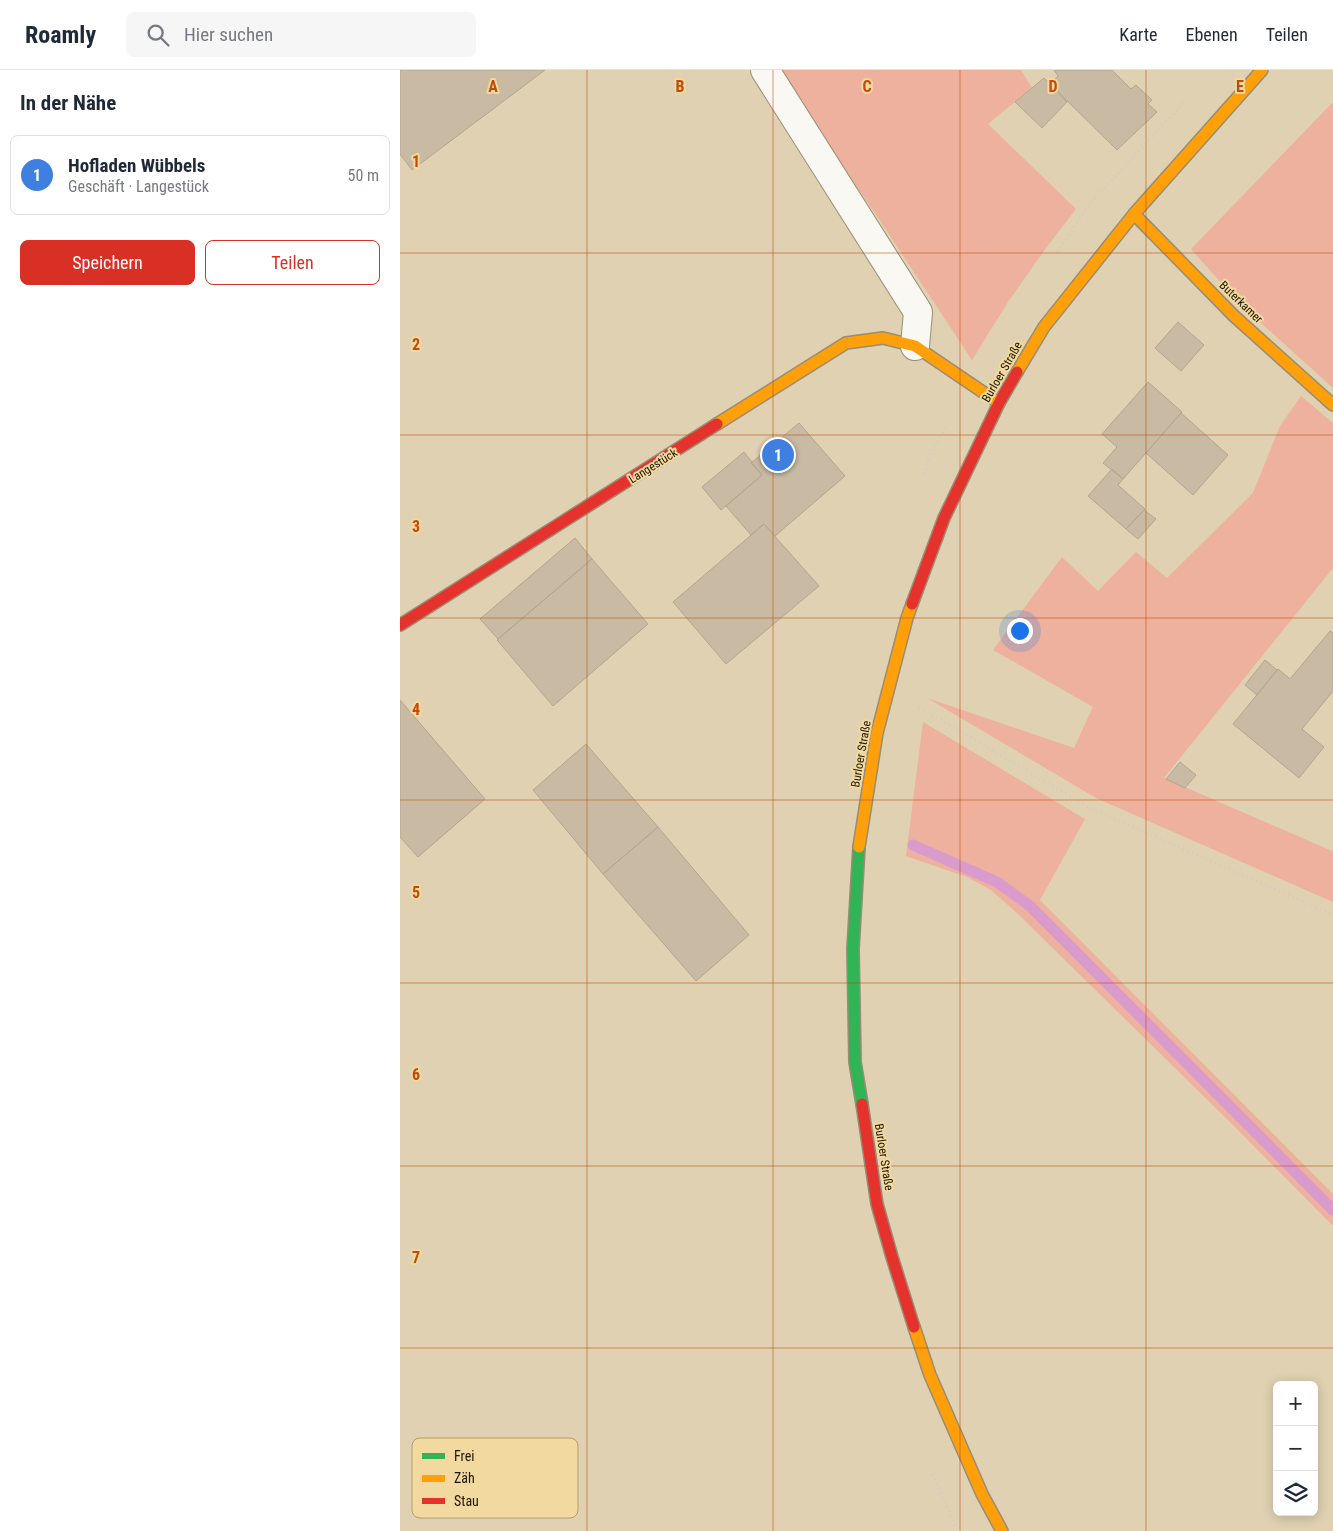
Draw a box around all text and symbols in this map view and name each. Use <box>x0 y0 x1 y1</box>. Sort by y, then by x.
search box <box>126 12 476 57</box>
text: Roamly <box>25 21 96 49</box>
icon: search <box>144 21 172 49</box>
text: Hier suchen <box>184 23 273 46</box>
text: Karte <box>1119 24 1158 45</box>
text: Ebenen <box>1186 24 1238 45</box>
text: Teilen <box>1266 24 1308 45</box>
text: A <box>488 77 498 96</box>
text: B <box>676 77 685 96</box>
text: C <box>862 77 872 96</box>
text: D <box>1048 77 1058 96</box>
text: E <box>1236 77 1244 96</box>
text: In der Nähe <box>20 91 116 115</box>
text: 1 <box>412 152 420 171</box>
text: Hofladen Wübbels <box>68 154 205 177</box>
text: 1 <box>33 166 41 185</box>
text: 50 m <box>347 166 379 185</box>
text: Geschäft · Langestück <box>68 177 209 196</box>
button: Speichern <box>20 240 195 285</box>
button: Teilen <box>205 240 380 285</box>
street label: Buterkamer <box>1216 278 1266 326</box>
text: 2 <box>412 335 420 354</box>
street label: Burloer Straße <box>979 339 1025 405</box>
pin: 1 <box>762 436 794 474</box>
street label: Langestück <box>626 445 680 486</box>
text: 3 <box>412 517 420 536</box>
your location <box>1007 618 1033 644</box>
text: 4 <box>412 700 420 719</box>
street label: Burloer Straße <box>848 719 874 789</box>
text: 5 <box>412 883 420 902</box>
text: 6 <box>412 1065 420 1084</box>
street label: Burloer Straße <box>872 1122 896 1192</box>
text: 7 <box>412 1248 420 1267</box>
map controls <box>1273 1381 1318 1516</box>
button: + <box>1273 1381 1318 1426</box>
button: − <box>1273 1426 1318 1471</box>
legend <box>412 1438 578 1518</box>
text: Frei <box>454 1448 474 1464</box>
text: Zäh <box>454 1470 475 1486</box>
button: layers <box>1273 1471 1318 1516</box>
text: Stau <box>454 1493 479 1509</box>

